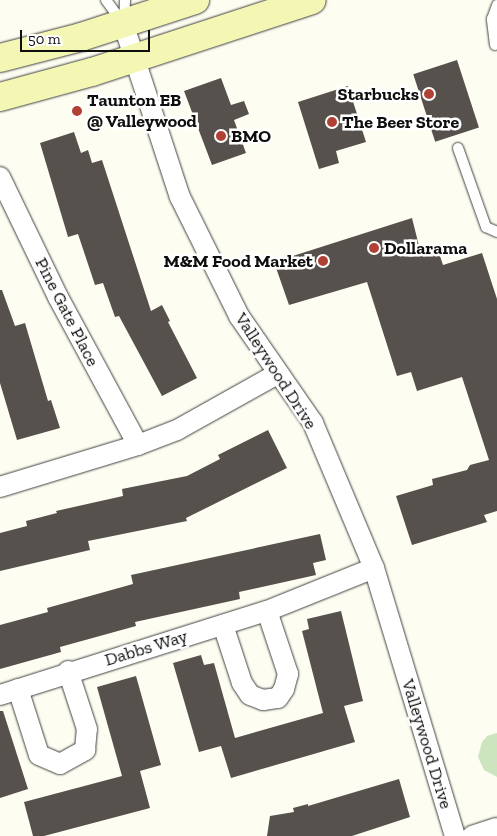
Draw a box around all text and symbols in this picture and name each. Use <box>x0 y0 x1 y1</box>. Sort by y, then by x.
scale bar <box>22 20 152 52</box>
text: 50 m <box>28 30 61 48</box>
place label: Starbucks <box>338 83 419 105</box>
marker: Starbucks <box>423 88 435 100</box>
place label: Taunton EB @ Valleywood <box>87 90 197 132</box>
marker: Taunton EB @ Valleywood <box>71 105 83 117</box>
place label: The Beer Store <box>342 111 459 133</box>
marker: The Beer Store <box>326 116 338 128</box>
place label: BMO <box>231 125 271 147</box>
marker: BMO <box>215 130 227 142</box>
place label: Dollarama <box>384 237 467 259</box>
marker: Dollarama <box>368 242 380 254</box>
place label: M&M Food Market <box>164 250 313 272</box>
street label: Pine Gate Place <box>30 254 104 370</box>
marker: M&M Food Market <box>317 255 329 267</box>
street label: Valleywood Drive <box>230 309 322 433</box>
street label: Dabbs Way <box>102 625 190 671</box>
street label: Valleywood Drive <box>397 677 457 811</box>

